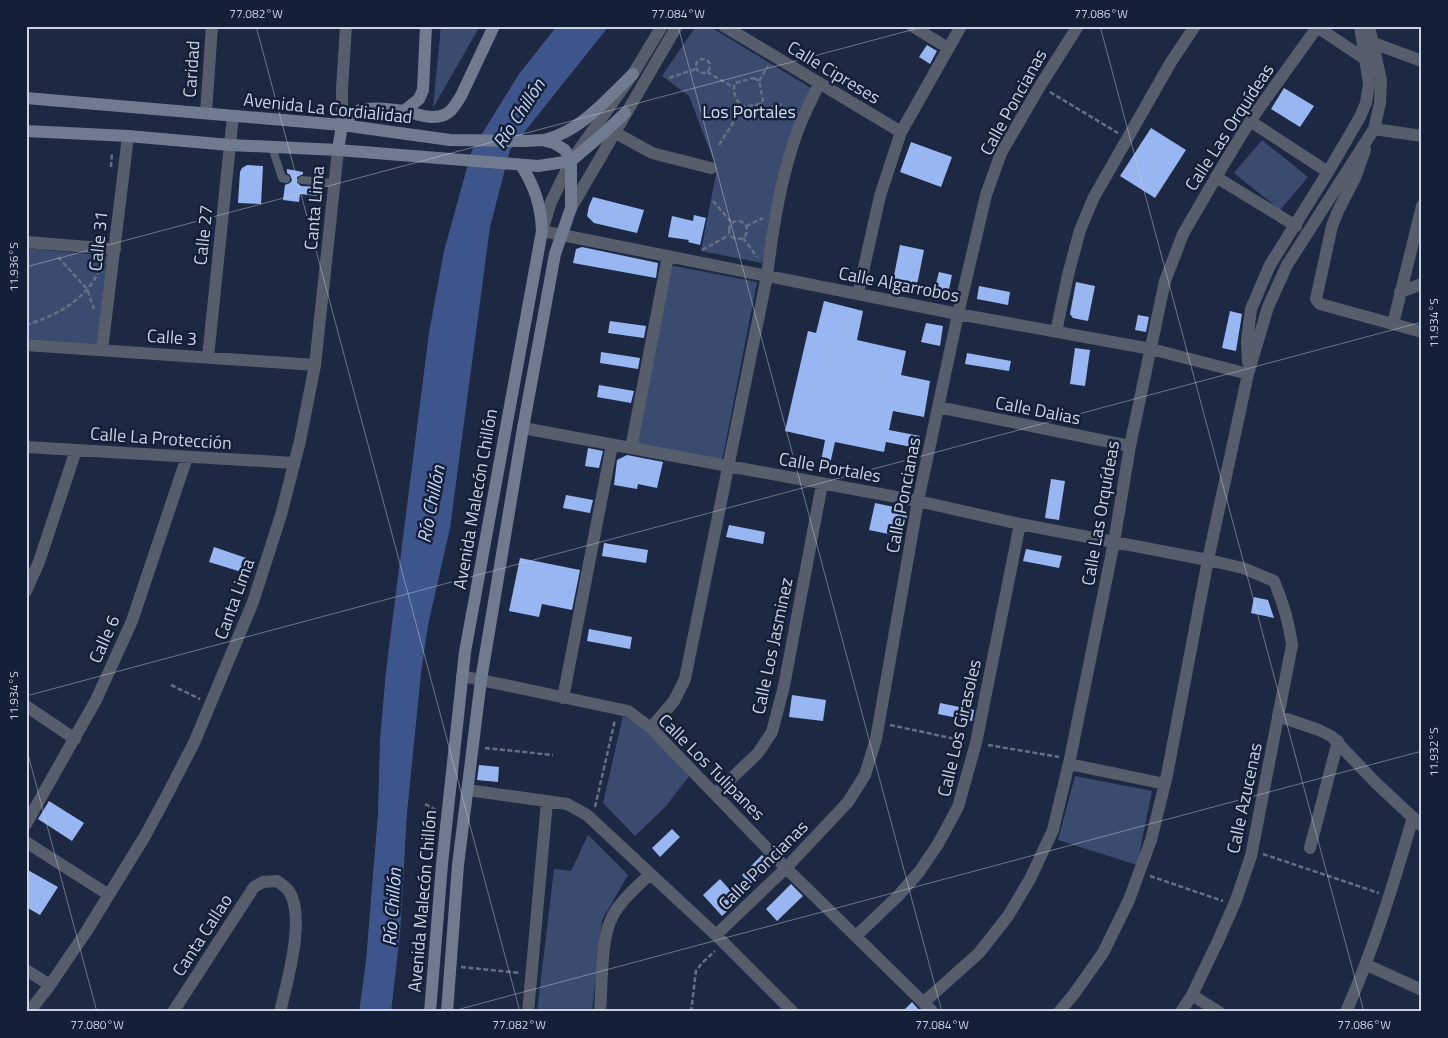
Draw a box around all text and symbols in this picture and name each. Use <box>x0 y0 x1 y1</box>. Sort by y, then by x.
text: 77.082°W <box>229 4 283 23</box>
text: 77.084°W <box>651 4 705 23</box>
text: 77.086°W <box>1074 4 1128 23</box>
street label: Calle Cipreses <box>782 34 886 110</box>
street label: Caridad <box>176 40 206 98</box>
street label: Calle Poncianas <box>973 44 1053 160</box>
street label: Calle Las Orquídeas <box>1178 58 1280 196</box>
water label: Río Chillón <box>485 72 552 154</box>
street label: Avenida La Cordialidad <box>242 86 414 130</box>
park label: Los Portales <box>702 98 796 125</box>
street label: Canta Lima <box>297 165 331 251</box>
street label: Calle 27 <box>186 204 220 266</box>
street label: Calle 31 <box>81 210 115 272</box>
text: 11.936°S <box>4 242 23 292</box>
street label: Calle Algarrobos <box>836 259 962 309</box>
text: 11.934°S <box>1424 298 1443 348</box>
street label: Calle 3 <box>146 322 198 352</box>
street label: Calle Dalias <box>993 389 1083 431</box>
street label: Avenida Malecón Chillón <box>446 406 504 592</box>
street label: Calle La Protección <box>89 420 233 456</box>
street label: Calle Poncianas <box>879 435 927 555</box>
street label: Calle Las Orquídeas <box>1074 438 1126 588</box>
street label: Calle Portales <box>777 445 883 489</box>
water label: Río Chillón <box>408 462 452 545</box>
street label: Canta Lima <box>207 555 261 643</box>
street label: Calle Los Jasminez <box>744 575 800 717</box>
street label: Calle 6 <box>81 611 127 667</box>
street label: Calle Los Girasoles <box>930 657 988 799</box>
text: 11.934°S <box>4 671 23 721</box>
street label: Calle Los Tulipanes <box>652 707 772 827</box>
text: 11.932°S <box>1424 727 1443 777</box>
street label: Calle Azucenas <box>1219 740 1269 856</box>
street label: Avenida Malecón Chillón <box>401 809 443 993</box>
street label: Calle Poncianas <box>712 814 814 916</box>
water label: Río Chillón <box>374 866 408 947</box>
street label: Canta Callao <box>165 888 239 982</box>
text: 77.080°W <box>70 1015 124 1034</box>
text: 77.082°W <box>492 1015 546 1034</box>
text: 77.084°W <box>915 1015 969 1034</box>
text: 77.086°W <box>1337 1015 1391 1034</box>

